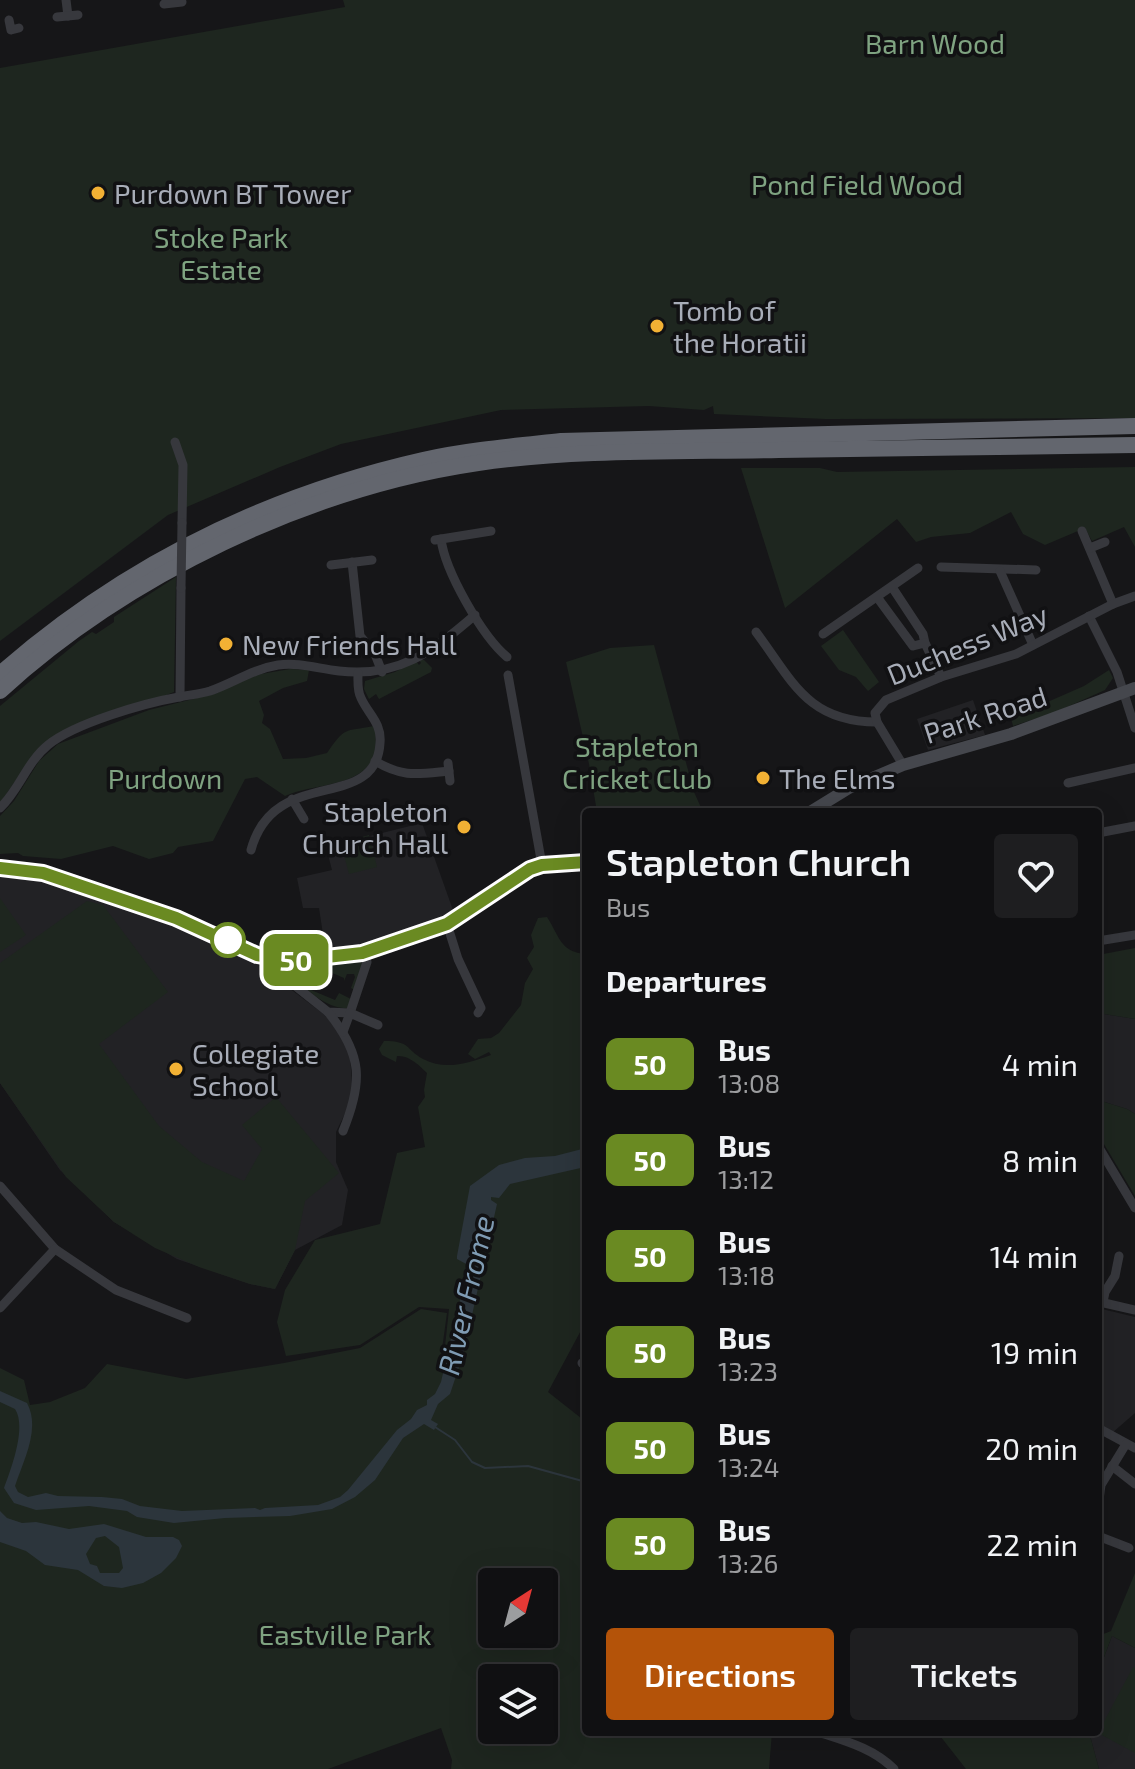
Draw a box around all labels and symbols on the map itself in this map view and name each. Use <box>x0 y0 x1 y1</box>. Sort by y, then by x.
park label: Barn Wood <box>865 26 1005 60</box>
park label: Pond Field Wood <box>751 167 963 201</box>
place label: Purdown BT Tower <box>114 176 351 210</box>
marker: Purdown BT Tower <box>89 184 107 202</box>
park label: Stoke Park Estate <box>154 220 288 286</box>
place label: Tomb of the Horatii <box>673 293 807 359</box>
marker: Tomb of the Horatii <box>648 317 666 335</box>
street label: Duchess Way <box>882 596 1052 692</box>
place label: New Friends Hall <box>242 627 458 661</box>
marker: New Friends Hall <box>217 635 235 653</box>
street label: Park Road <box>919 678 1051 750</box>
park label: Stapleton Cricket Club <box>562 729 712 795</box>
park label: Purdown <box>108 761 222 795</box>
place label: The Elms <box>779 761 896 795</box>
marker: The Elms <box>754 769 772 787</box>
place label: Stapleton Church Hall <box>302 794 449 860</box>
marker: Stapleton Church Hall <box>455 818 473 836</box>
unlabelled marker <box>211 923 245 957</box>
line badge: 50 <box>260 934 332 986</box>
place label: Collegiate School <box>192 1036 319 1102</box>
marker: Collegiate School <box>167 1060 185 1078</box>
water label: River Frome <box>429 1212 501 1378</box>
north arrow <box>478 1568 558 1648</box>
park label: Eastville Park <box>259 1617 431 1651</box>

